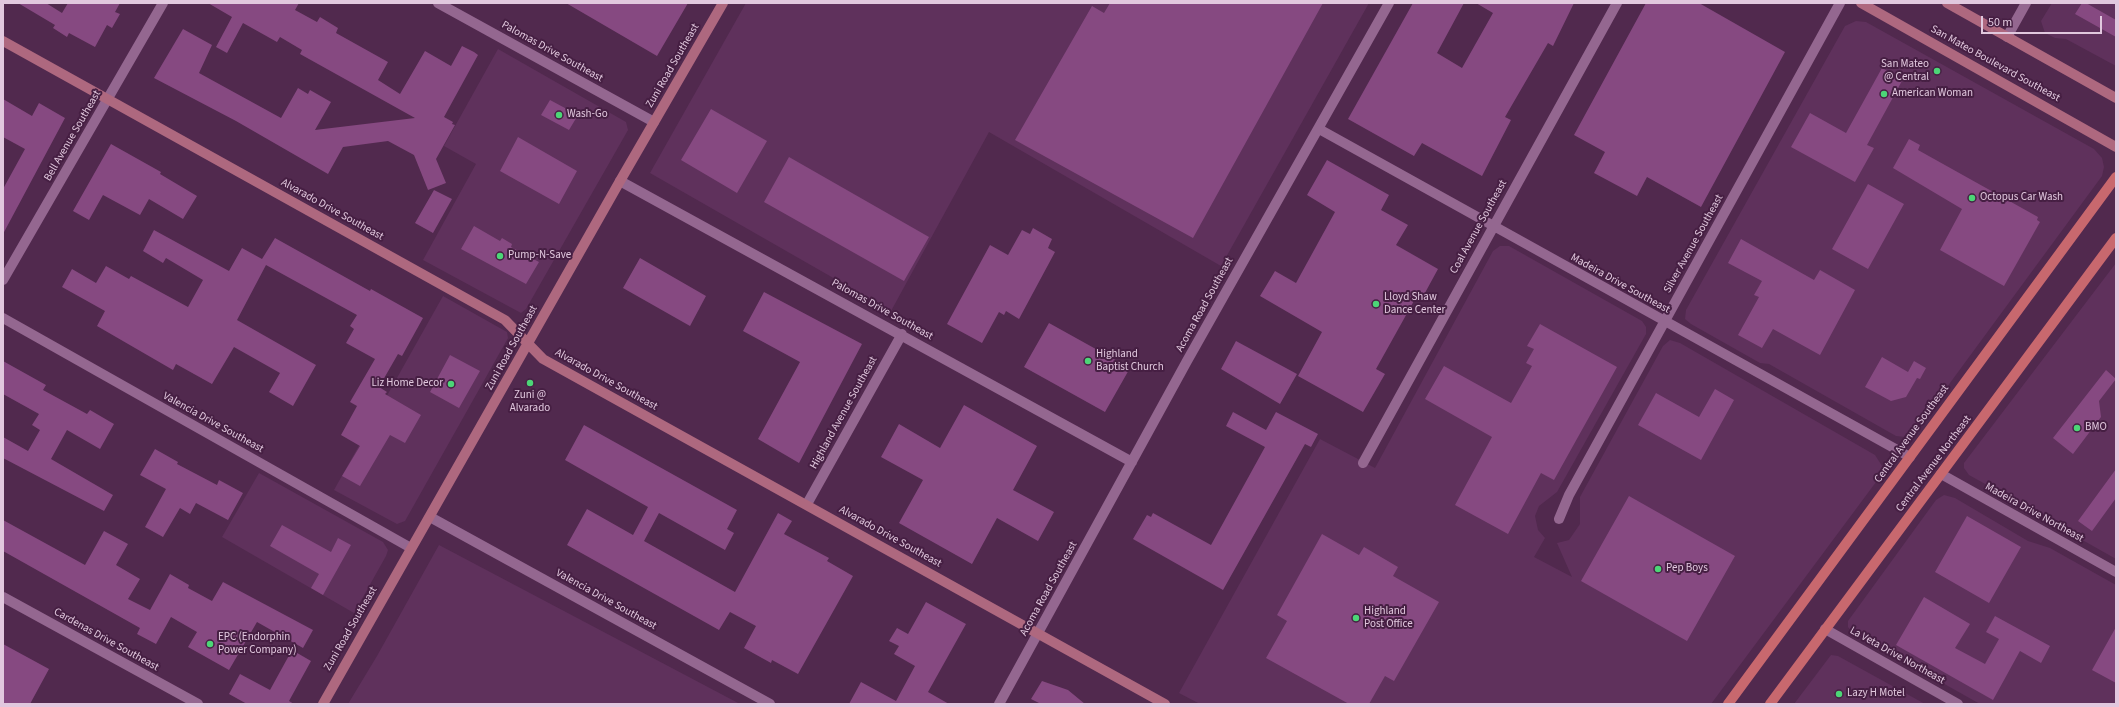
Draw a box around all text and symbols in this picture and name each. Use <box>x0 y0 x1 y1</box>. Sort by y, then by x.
scale bar <box>1983 8 2104 34</box>
text: 50 m <box>1988 14 2012 31</box>
street label: Palomas Drive Southeast <box>499 19 605 85</box>
street label: Zuni Road Southeast <box>644 22 702 110</box>
street label: San Mateo Boulevard Southeast <box>1928 23 2062 105</box>
place label: San Mateo @ Central <box>1881 58 1929 84</box>
marker: San Mateo @ Central <box>1932 66 1942 76</box>
place label: American Woman <box>1892 87 1973 101</box>
street label: Bell Avenue Southeast <box>42 88 104 184</box>
marker: American Woman <box>1879 89 1889 99</box>
place label: Wash-Go <box>567 108 608 122</box>
marker: Wash-Go <box>554 110 564 120</box>
street label: Alvarado Drive Southeast <box>278 176 386 244</box>
street label: Coal Avenue Southeast <box>1448 178 1510 276</box>
place label: Octopus Car Wash <box>1980 191 2063 205</box>
street label: Silver Avenue Southeast <box>1661 192 1727 296</box>
marker: Octopus Car Wash <box>1967 193 1977 203</box>
place label: Pump-N-Save <box>508 249 571 263</box>
marker: Pump-N-Save <box>495 251 505 261</box>
street label: Madeira Drive Southeast <box>1568 251 1672 317</box>
street label: Acoma Road Southeast <box>1174 256 1236 354</box>
street label: Palomas Drive Southeast <box>829 277 935 343</box>
place label: Lloyd Shaw Dance Center <box>1384 291 1445 317</box>
marker: Lloyd Shaw Dance Center <box>1371 299 1381 309</box>
street label: Zuni Road Southeast <box>483 303 541 393</box>
street label: Alvarado Drive Southeast <box>552 346 660 414</box>
place label: Highland Baptist Church <box>1096 348 1164 374</box>
street label: Highland Avenue Southeast <box>808 354 880 472</box>
marker: Highland Baptist Church <box>1083 356 1093 366</box>
place label: Liz Home Decor <box>371 377 443 391</box>
marker: Zuni @ Alvarado <box>525 378 535 388</box>
marker: Liz Home Decor <box>446 379 456 389</box>
street label: Central Avenue Southeast <box>1872 382 1952 486</box>
place label: Zuni @ Alvarado <box>510 389 550 415</box>
street label: Valencia Drive Southeast <box>160 390 266 456</box>
street label: Central Avenue Northeast <box>1893 413 1975 515</box>
place label: BMO <box>2085 421 2107 435</box>
marker: BMO <box>2072 423 2082 433</box>
street label: Madeira Drive Northeast <box>1982 480 2086 546</box>
street label: Alvarado Drive Southeast <box>836 503 944 571</box>
street label: Acoma Road Southeast <box>1018 540 1080 638</box>
place label: Pep Boys <box>1666 562 1708 576</box>
marker: Pep Boys <box>1653 564 1663 574</box>
street label: Valencia Drive Southeast <box>553 567 659 633</box>
street label: Zuni Road Southeast <box>322 585 380 673</box>
place label: Highland Post Office <box>1364 605 1413 631</box>
street label: Cardenas Drive Southeast <box>51 606 161 674</box>
marker: Highland Post Office <box>1351 613 1361 623</box>
street label: La Veta Drive Northeast <box>1847 624 1947 688</box>
place label: EPC (Endorphin Power Company) <box>218 631 297 657</box>
marker: EPC (Endorphin Power Company) <box>205 639 215 649</box>
place label: Lazy H Motel <box>1847 687 1905 701</box>
marker: Lazy H Motel <box>1834 689 1844 699</box>

